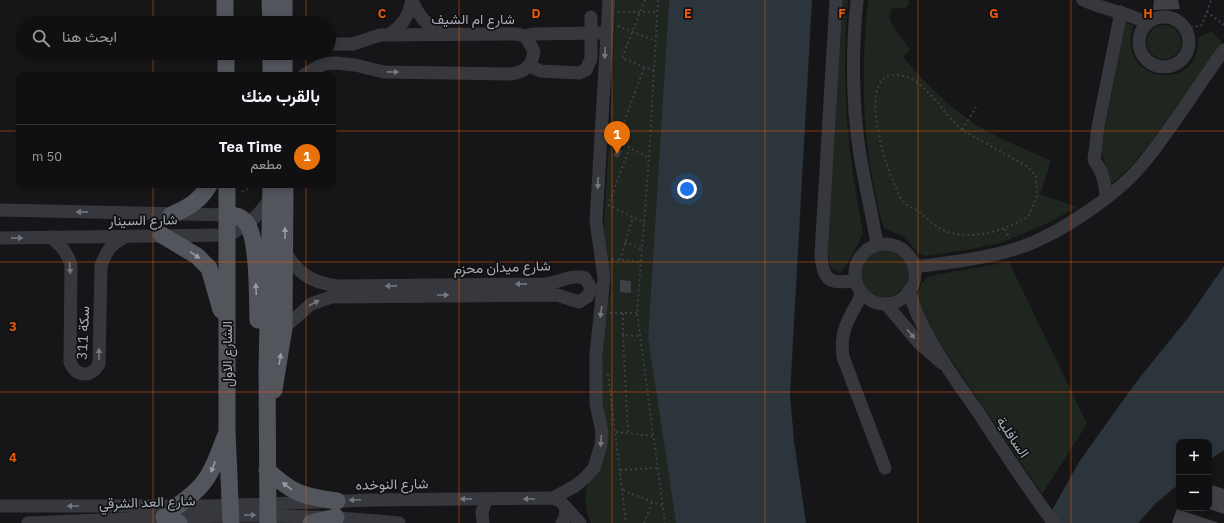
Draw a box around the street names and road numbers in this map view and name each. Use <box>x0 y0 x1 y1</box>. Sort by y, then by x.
street label: شارع ام الشيف <box>431 10 515 30</box>
street label: شارع السينار <box>107 210 178 232</box>
street label: شارع ميدان محزم <box>453 256 551 280</box>
street label: سكة 311 <box>73 306 93 360</box>
street label: الشارع الاول <box>218 321 238 387</box>
street label: السافلية <box>993 413 1033 461</box>
street label: شارع النوخده <box>355 474 429 496</box>
street label: شارع العد الشرقي <box>98 491 196 516</box>

